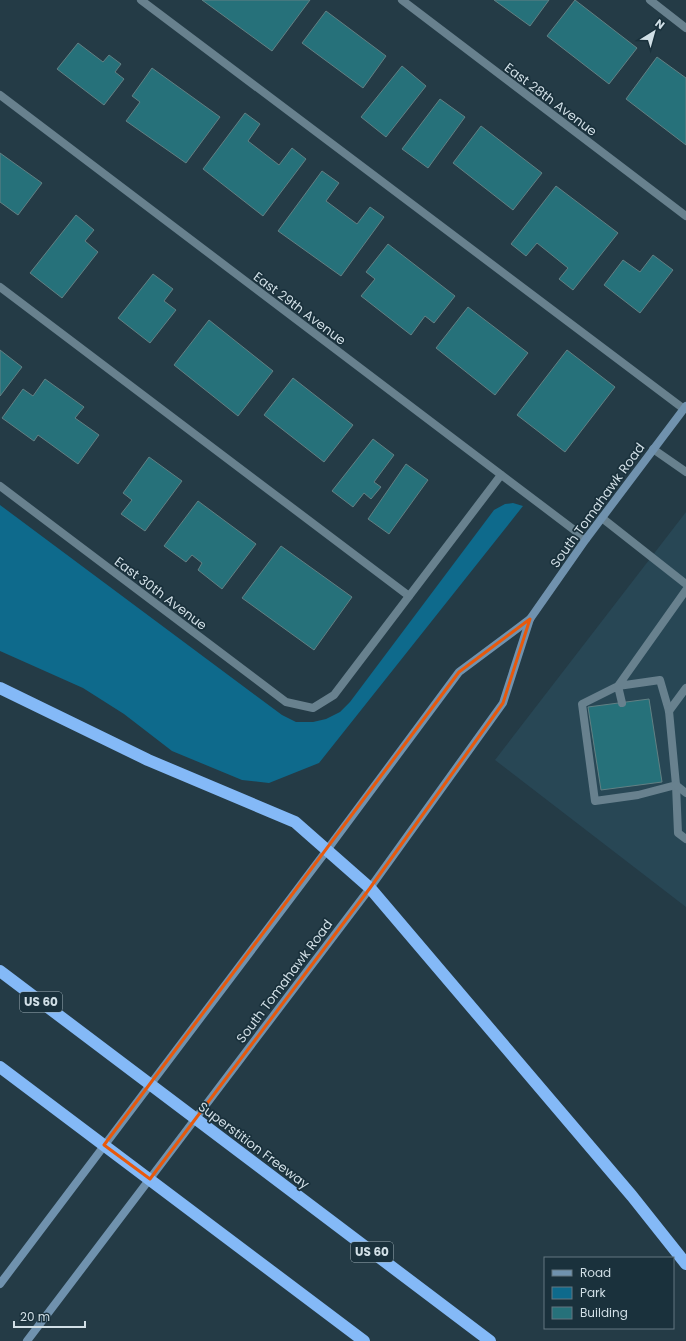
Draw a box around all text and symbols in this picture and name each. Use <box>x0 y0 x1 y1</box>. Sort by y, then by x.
north arrow <box>634 12 674 52</box>
text: N <box>652 15 668 33</box>
street label: East 28th Avenue <box>500 58 601 141</box>
street label: East 29th Avenue <box>249 267 350 350</box>
street label: South Tomahawk Road <box>546 439 649 572</box>
street label: East 30th Avenue <box>110 552 211 635</box>
street label: South Tomahawk Road <box>232 916 337 1047</box>
road number: US 60 <box>20 992 62 1012</box>
street label: Superstition Freeway <box>194 1097 314 1194</box>
road number: US 60 <box>351 1242 393 1262</box>
legend <box>544 1257 674 1329</box>
text: Road <box>580 1264 611 1281</box>
text: Park <box>580 1284 607 1301</box>
scale bar <box>14 1303 85 1329</box>
text: Building <box>580 1304 628 1321</box>
text: 20 m <box>20 1308 50 1325</box>

